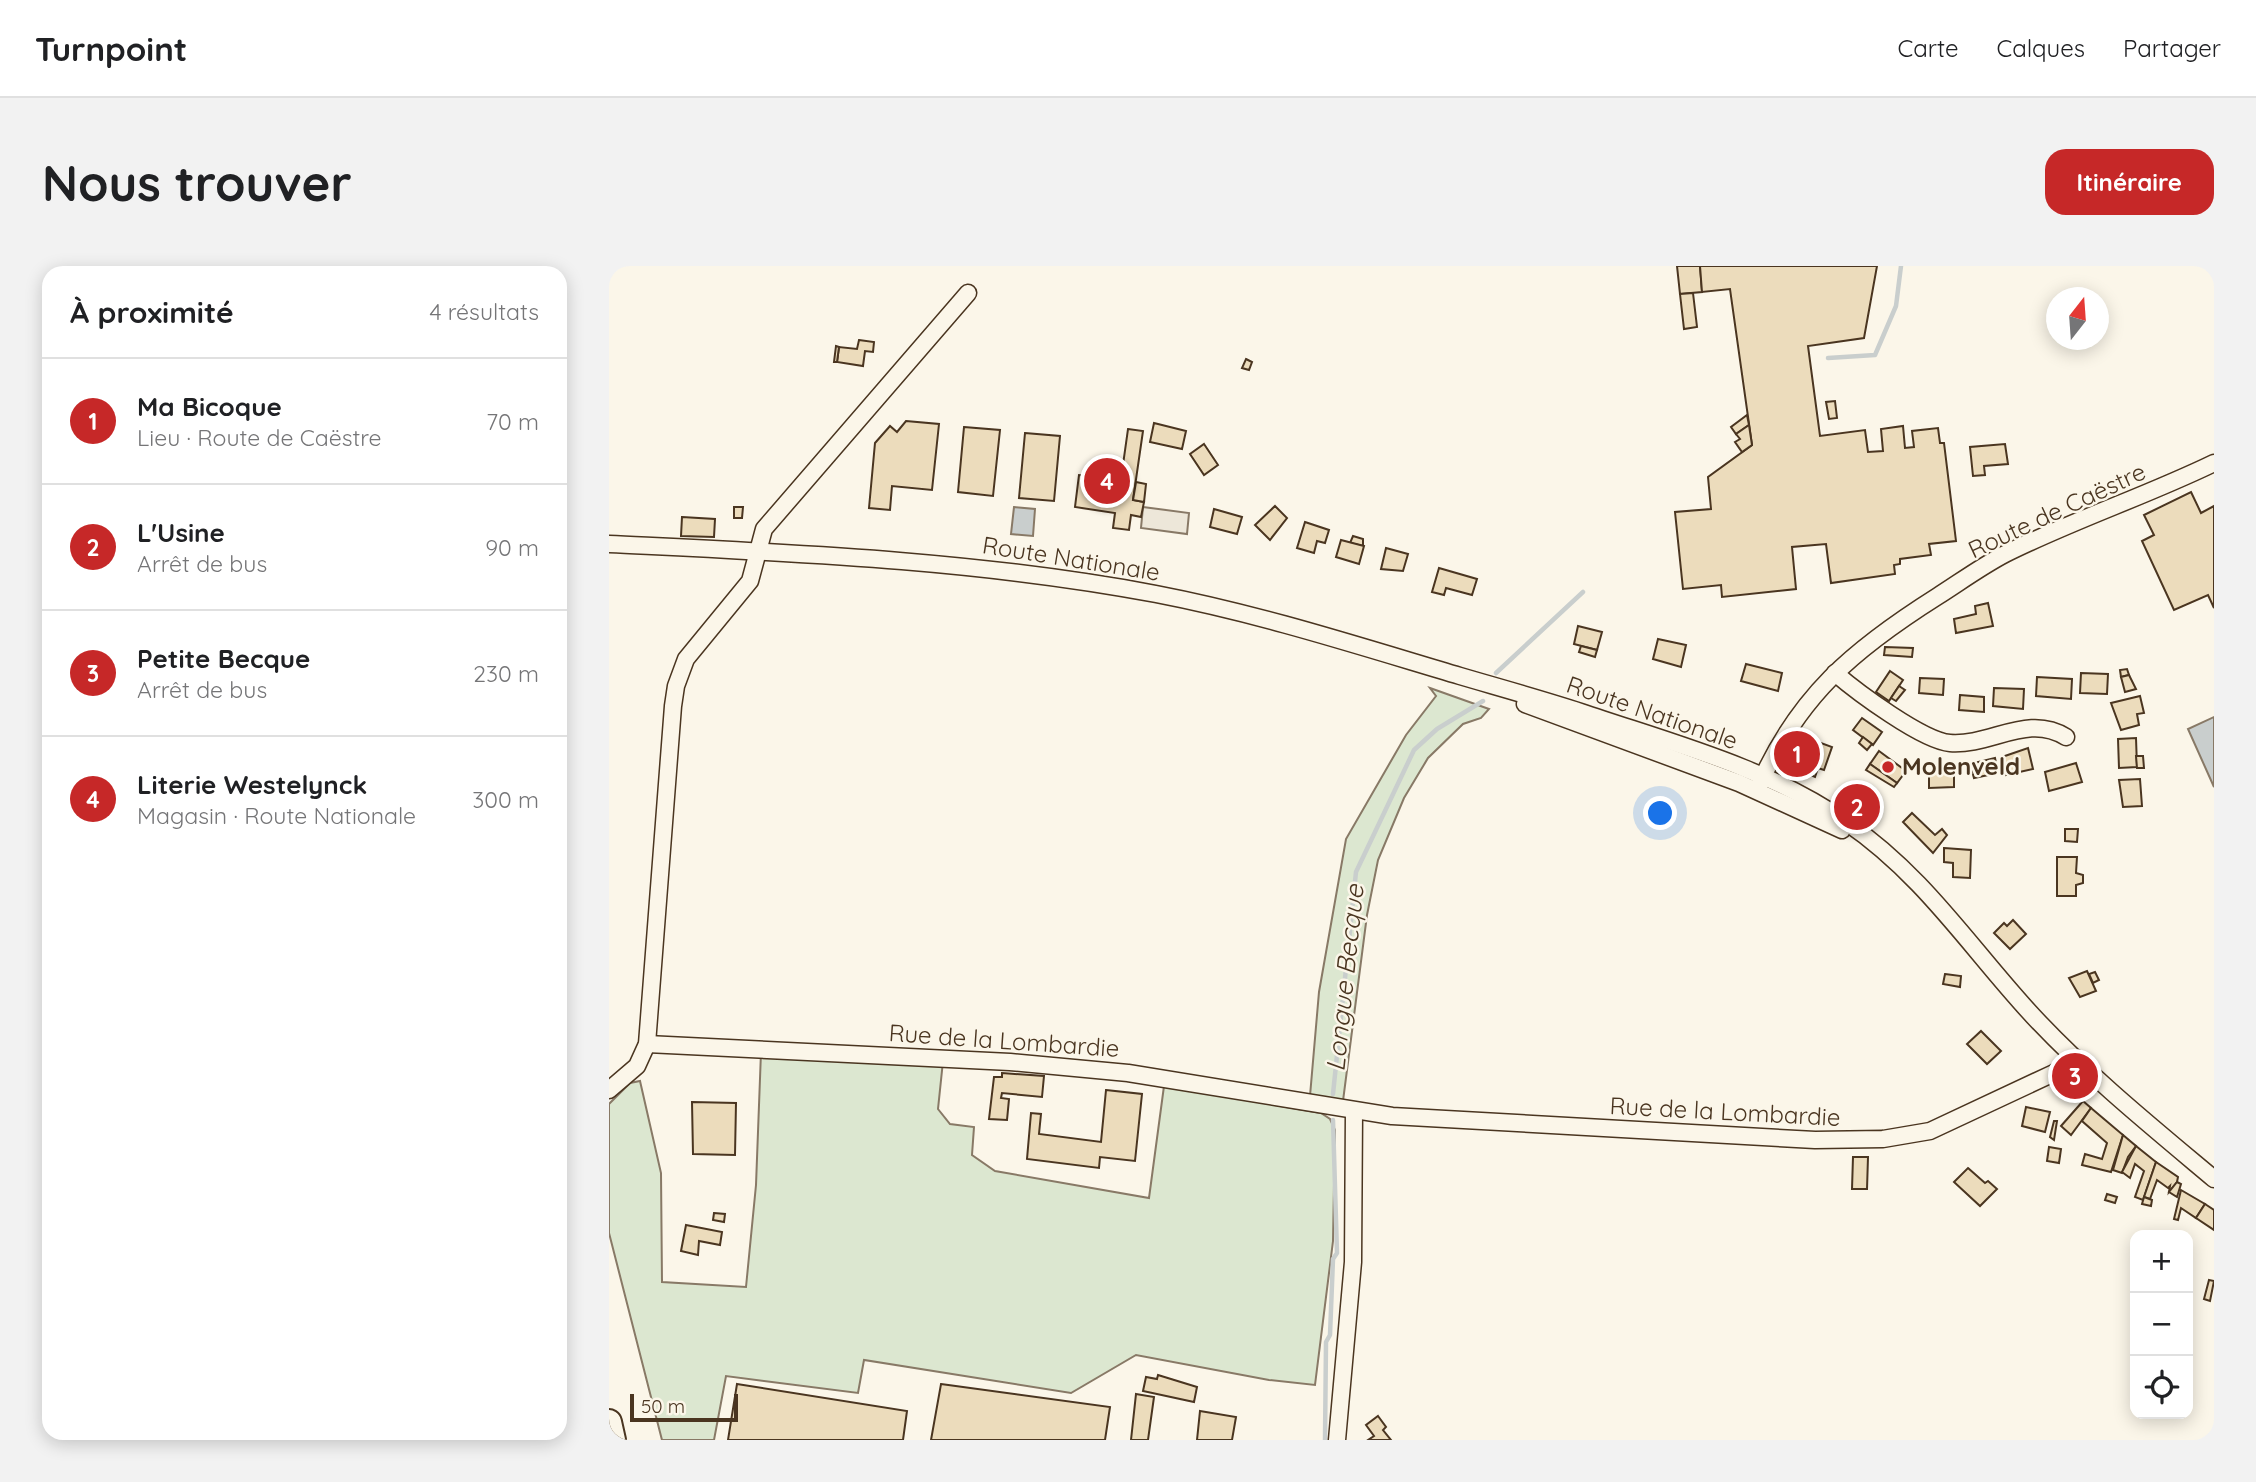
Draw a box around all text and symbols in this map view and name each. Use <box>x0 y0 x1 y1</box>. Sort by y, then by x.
text: Turnpoint <box>35 28 187 69</box>
text: Carte <box>1897 33 1959 63</box>
text: Calques <box>1997 33 2085 63</box>
text: Partager <box>2123 33 2221 63</box>
button: Itinéraire <box>2045 149 2214 215</box>
text: Nous trouver <box>42 152 352 213</box>
north arrow <box>2046 287 2109 350</box>
text: À proximité <box>70 293 234 331</box>
text: 4 résultats <box>429 297 539 326</box>
text: Ma Bicoque <box>137 390 282 423</box>
text: 1 <box>89 407 97 436</box>
text: 70 m <box>486 407 539 436</box>
text: Lieu · Route de Caëstre <box>137 423 382 452</box>
pin: 4 <box>1084 455 1130 507</box>
street label: Route de Caëstre <box>1963 456 2150 564</box>
text: L'Usine <box>137 516 225 549</box>
street label: Route Nationale <box>980 529 1162 587</box>
text: 2 <box>86 533 100 562</box>
text: 90 m <box>485 533 539 562</box>
text: Arrêt de bus <box>137 549 267 578</box>
text: Petite Becque <box>137 642 310 675</box>
text: 3 <box>87 659 99 688</box>
text: 230 m <box>473 659 539 688</box>
street label: Route Nationale <box>1563 669 1742 755</box>
text: Arrêt de bus <box>137 675 267 704</box>
pin: 1 <box>1774 728 1820 780</box>
place label: Molenveld <box>1902 751 2020 781</box>
marker: Molenveld <box>1880 759 1896 775</box>
text: Literie Westelynck <box>137 768 367 801</box>
pin: 2 <box>1834 781 1880 833</box>
text: 4 <box>86 785 100 814</box>
text: 300 m <box>472 785 539 814</box>
your location <box>1643 796 1677 830</box>
text: Magasin · Route Nationale <box>137 801 416 830</box>
water label: Longue Becque <box>1318 882 1371 1073</box>
street label: Rue de la Lombardie <box>888 1017 1120 1063</box>
pin: 3 <box>2052 1050 2098 1102</box>
street label: Rue de la Lombardie <box>1609 1090 1841 1132</box>
map controls <box>2130 1230 2193 1419</box>
button: + <box>2130 1230 2193 1293</box>
button: − <box>2130 1293 2193 1356</box>
button: locate <box>2130 1356 2193 1419</box>
scale bar <box>630 1391 739 1423</box>
text: 50 m <box>641 1394 685 1418</box>

